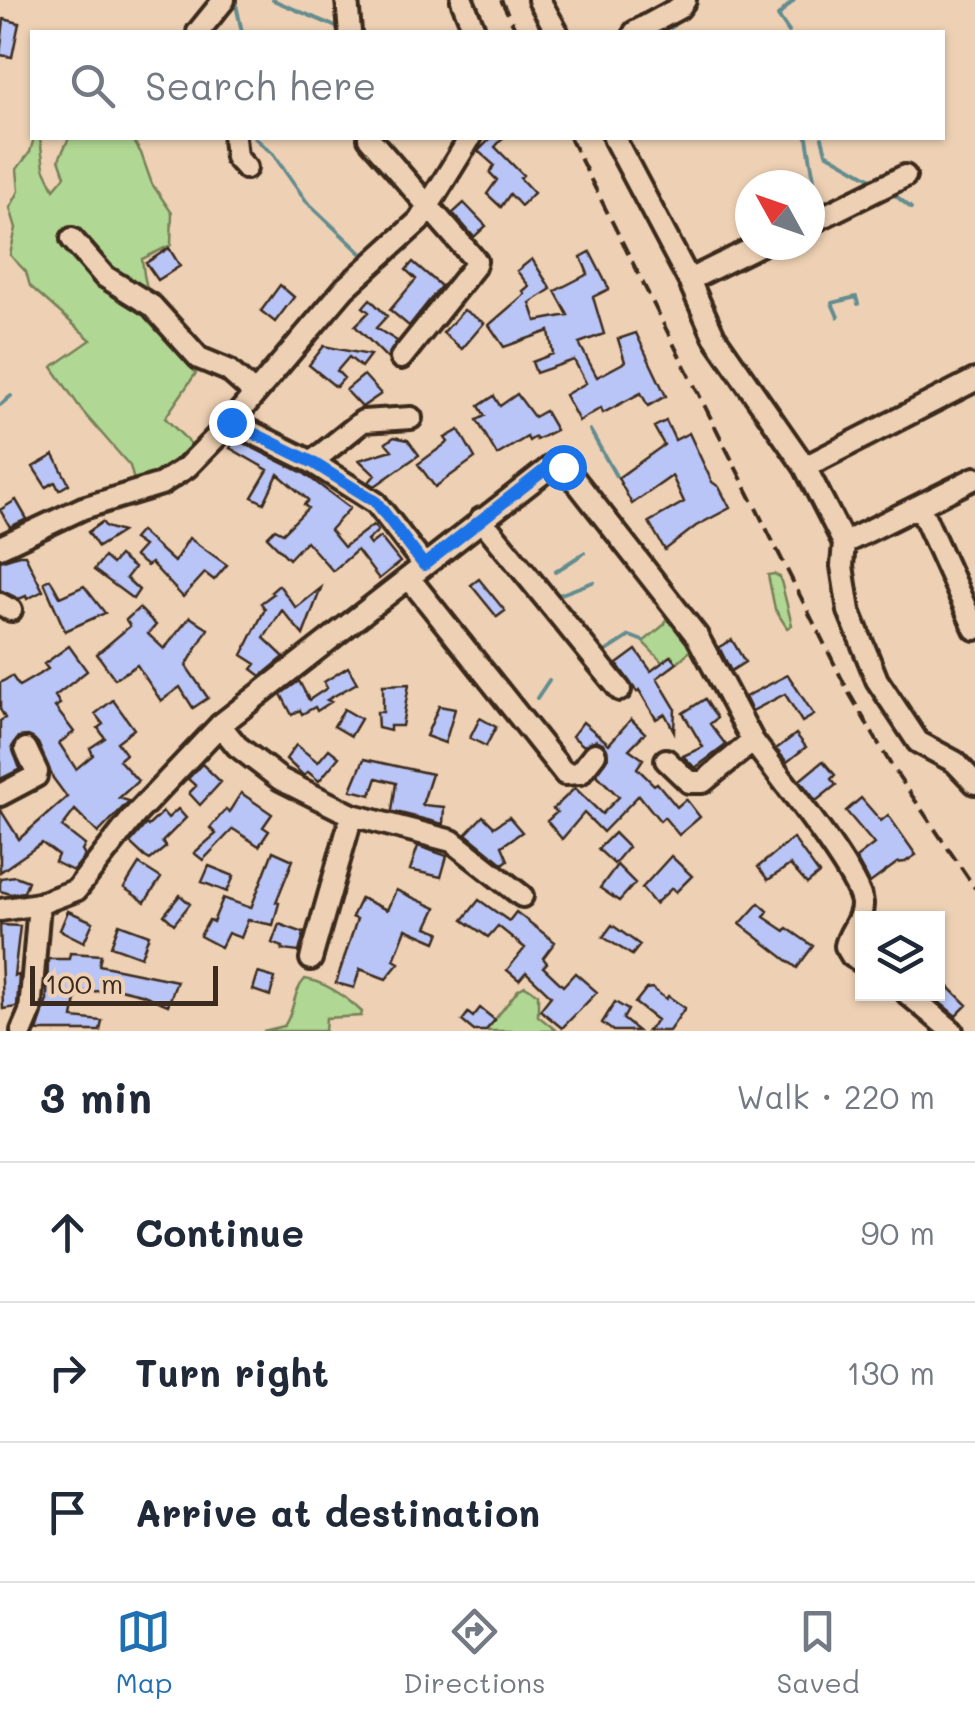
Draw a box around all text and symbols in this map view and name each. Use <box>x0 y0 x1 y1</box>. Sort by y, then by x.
search box <box>30 30 945 140</box>
icon: search <box>65 58 120 113</box>
text: Search here <box>145 60 376 110</box>
north arrow <box>735 170 825 260</box>
route end <box>209 400 255 446</box>
route start <box>541 445 587 491</box>
map controls <box>855 911 945 1001</box>
button: layers <box>855 911 945 1001</box>
scale bar <box>30 961 218 1006</box>
text: 100 m <box>45 965 123 1001</box>
text: 3 min <box>40 1069 152 1124</box>
text: Walk · 220 m <box>736 1075 935 1117</box>
icon: ahead <box>40 1205 95 1260</box>
text: Continue <box>135 1207 304 1257</box>
text: 90 m <box>861 1211 935 1253</box>
icon: right <box>40 1345 95 1400</box>
text: Turn right <box>135 1347 329 1397</box>
text: 130 m <box>846 1351 935 1393</box>
icon: arrive <box>40 1485 95 1540</box>
text: Arrive at destination <box>135 1487 540 1537</box>
tab: Map <box>115 1604 172 1700</box>
tab: Directions <box>403 1604 546 1700</box>
tab: Saved <box>776 1604 860 1700</box>

